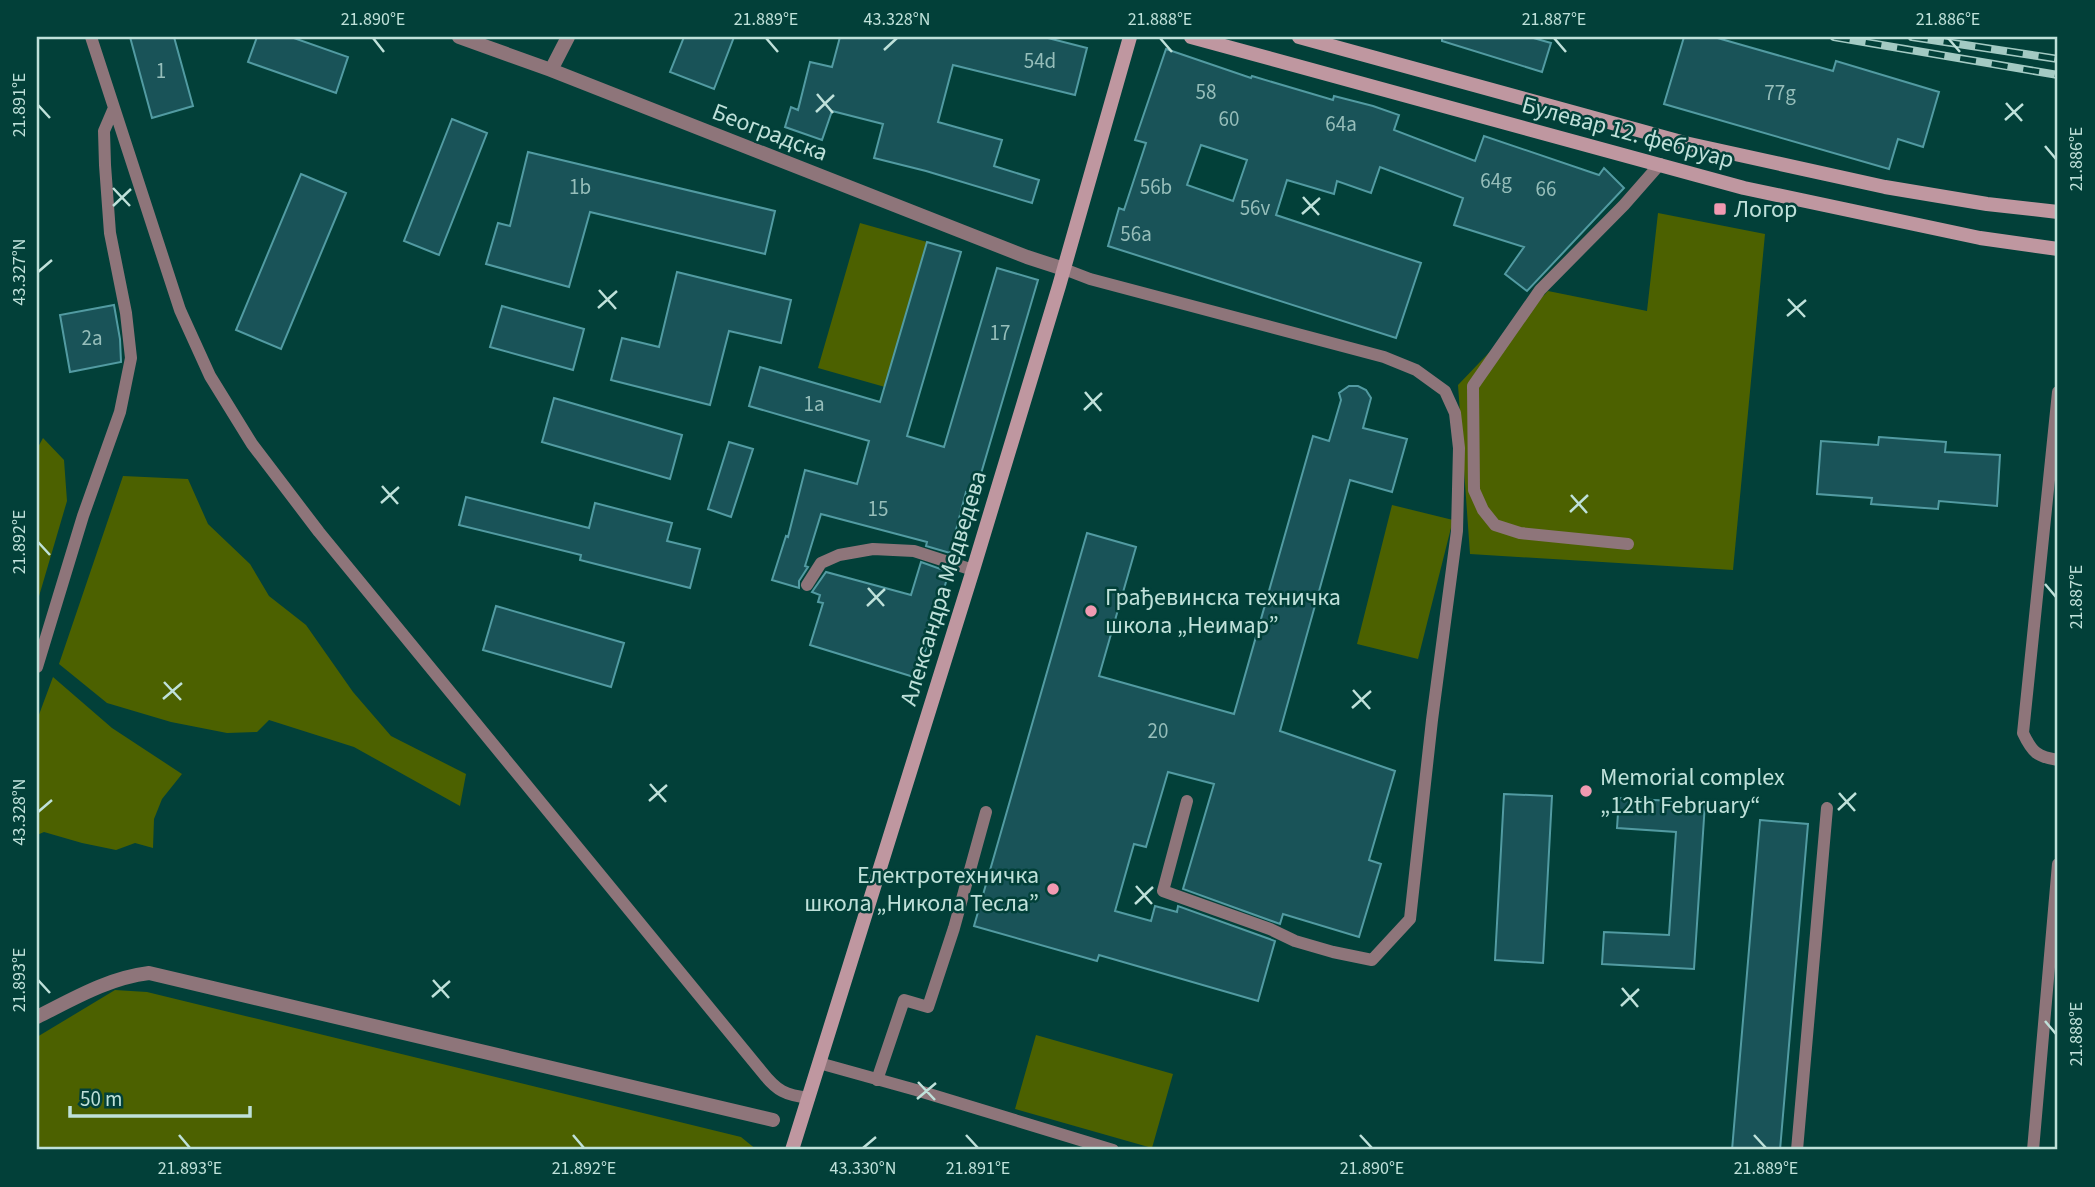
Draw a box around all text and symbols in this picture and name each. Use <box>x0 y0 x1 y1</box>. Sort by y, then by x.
text: 21.890°E <box>341 7 405 32</box>
text: 21.889°E <box>734 7 798 32</box>
text: 43.328°N <box>864 7 930 32</box>
text: 21.888°E <box>1128 7 1192 32</box>
text: 21.887°E <box>1522 7 1586 32</box>
text: 21.886°E <box>1916 7 1980 32</box>
house number: 54d <box>1024 46 1056 76</box>
house number: 1 <box>156 56 166 86</box>
text: 21.891°E <box>7 73 32 137</box>
house number: 58 <box>1196 77 1216 107</box>
house number: 77g <box>1764 78 1796 108</box>
street label: Булевар 12. фебруар <box>1518 87 1738 178</box>
street label: Београдска <box>707 94 833 171</box>
house number: 60 <box>1219 104 1239 134</box>
house number: 64a <box>1325 109 1357 139</box>
text: 21.886°E <box>2064 127 2089 191</box>
house number: 64g <box>1480 166 1512 196</box>
house number: 1b <box>569 172 591 202</box>
house number: 56b <box>1140 172 1172 202</box>
house number: 66 <box>1536 174 1556 204</box>
place label: Логор <box>1734 192 1797 227</box>
house number: 56v <box>1240 193 1271 223</box>
marker: Логор <box>1712 201 1728 217</box>
house number: 56a <box>1120 219 1152 249</box>
text: 43.327°N <box>7 239 32 305</box>
house number: 17 <box>990 318 1010 348</box>
house number: 2a <box>81 323 103 353</box>
house number: 1a <box>803 389 825 419</box>
street label: Александра Медведева <box>891 466 996 710</box>
house number: 15 <box>868 494 888 524</box>
text: 21.892°E <box>7 510 32 574</box>
text: 21.887°E <box>2064 565 2089 629</box>
place label: Грађевинска техничка школа „Неимар” <box>1105 580 1341 643</box>
marker: Грађевинска техничка школа „Неимар” <box>1083 603 1099 619</box>
house number: 20 <box>1148 716 1168 746</box>
place label: Memorial complex „12th February“ <box>1600 760 1785 823</box>
text: 43.328°N <box>7 779 32 845</box>
marker: Memorial complex „12th February“ <box>1578 783 1594 799</box>
place label: Електротехничка школа „Никола Тесла” <box>804 858 1039 921</box>
marker: Електротехничка школа „Никола Тесла” <box>1045 881 1061 897</box>
text: 21.893°E <box>7 948 32 1012</box>
text: 21.888°E <box>2064 1002 2089 1066</box>
scale bar <box>70 1075 250 1119</box>
text: 50 m <box>80 1084 122 1114</box>
text: 21.893°E <box>158 1156 222 1181</box>
text: 21.892°E <box>552 1156 616 1181</box>
text: 43.330°N <box>830 1156 896 1181</box>
text: 21.891°E <box>946 1156 1010 1181</box>
text: 21.890°E <box>1340 1156 1404 1181</box>
text: 21.889°E <box>1734 1156 1798 1181</box>

